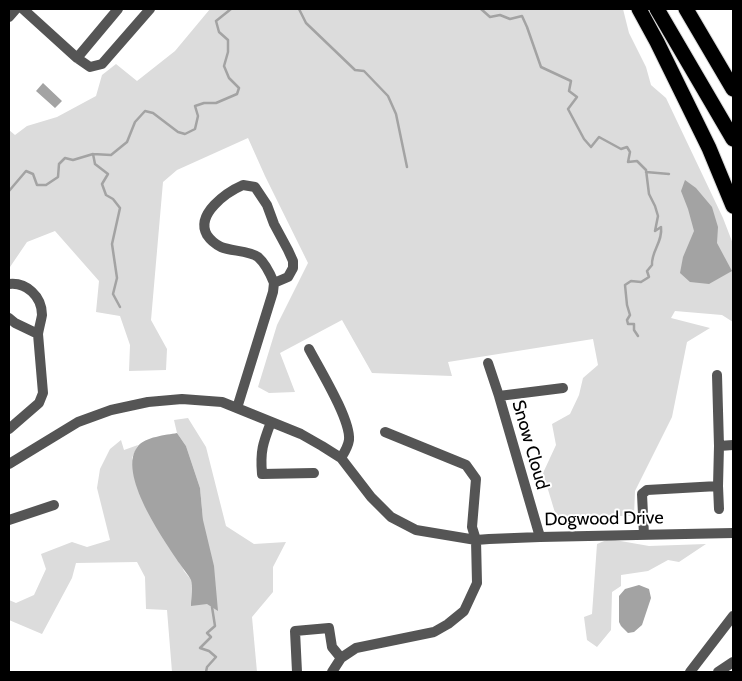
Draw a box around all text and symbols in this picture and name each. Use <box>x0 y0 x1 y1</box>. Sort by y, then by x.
street label: Snow Cloud <box>507 398 553 492</box>
street label: Dogwood Drive <box>544 507 664 531</box>

